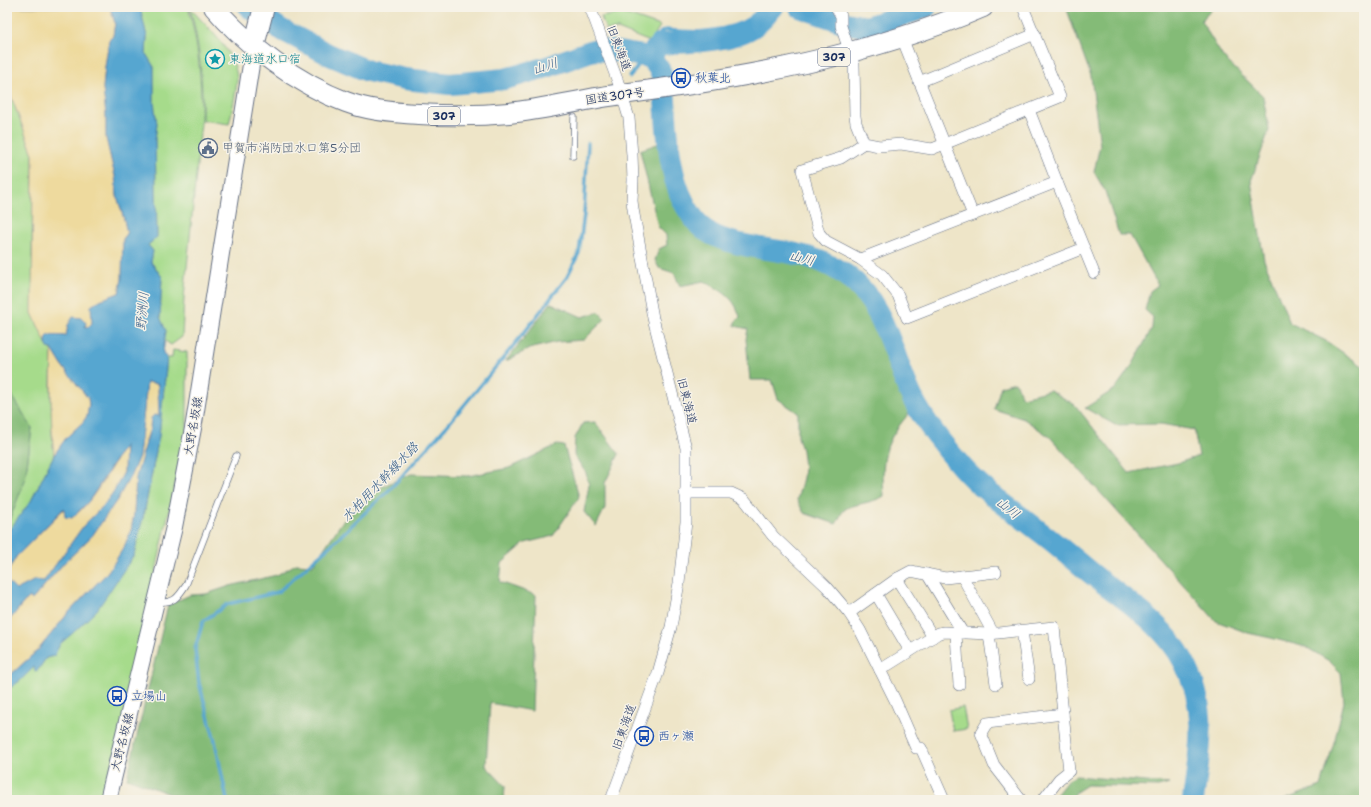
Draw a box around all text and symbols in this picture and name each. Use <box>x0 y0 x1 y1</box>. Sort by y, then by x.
street label: 旧東海道 <box>603 23 635 73</box>
place icon: 東海道水口宿 <box>204 48 226 70</box>
road number: 307 <box>818 48 850 66</box>
place label: 東海道水口宿 <box>229 51 301 67</box>
water label: 山川 <box>530 54 560 78</box>
bus stop icon: 秋葉北 <box>670 67 692 89</box>
place label: 秋葉北 <box>695 70 731 86</box>
street label: 国道307号 <box>584 84 646 108</box>
road number: 307 <box>428 107 460 125</box>
public building icon: 甲賀市消防団水口第5分団 <box>197 137 219 159</box>
place label: 甲賀市消防団水口第5分団 <box>222 140 361 156</box>
water label: 山川 <box>787 246 817 270</box>
water label: 野洲川 <box>132 291 152 331</box>
street label: 旧東海道 <box>673 376 701 426</box>
street label: 大野名坂線 <box>180 395 206 457</box>
water label: 水柏用水幹線水路 <box>338 438 423 525</box>
water label: 山川 <box>993 493 1023 523</box>
bus stop icon: 立場山 <box>106 685 128 707</box>
place label: 立場山 <box>131 688 167 704</box>
street label: 旧東海道 <box>608 702 640 752</box>
street label: 大野名坂線 <box>107 711 137 773</box>
bus stop icon: 西ヶ瀬 <box>633 725 655 747</box>
place label: 西ヶ瀬 <box>658 728 694 744</box>

